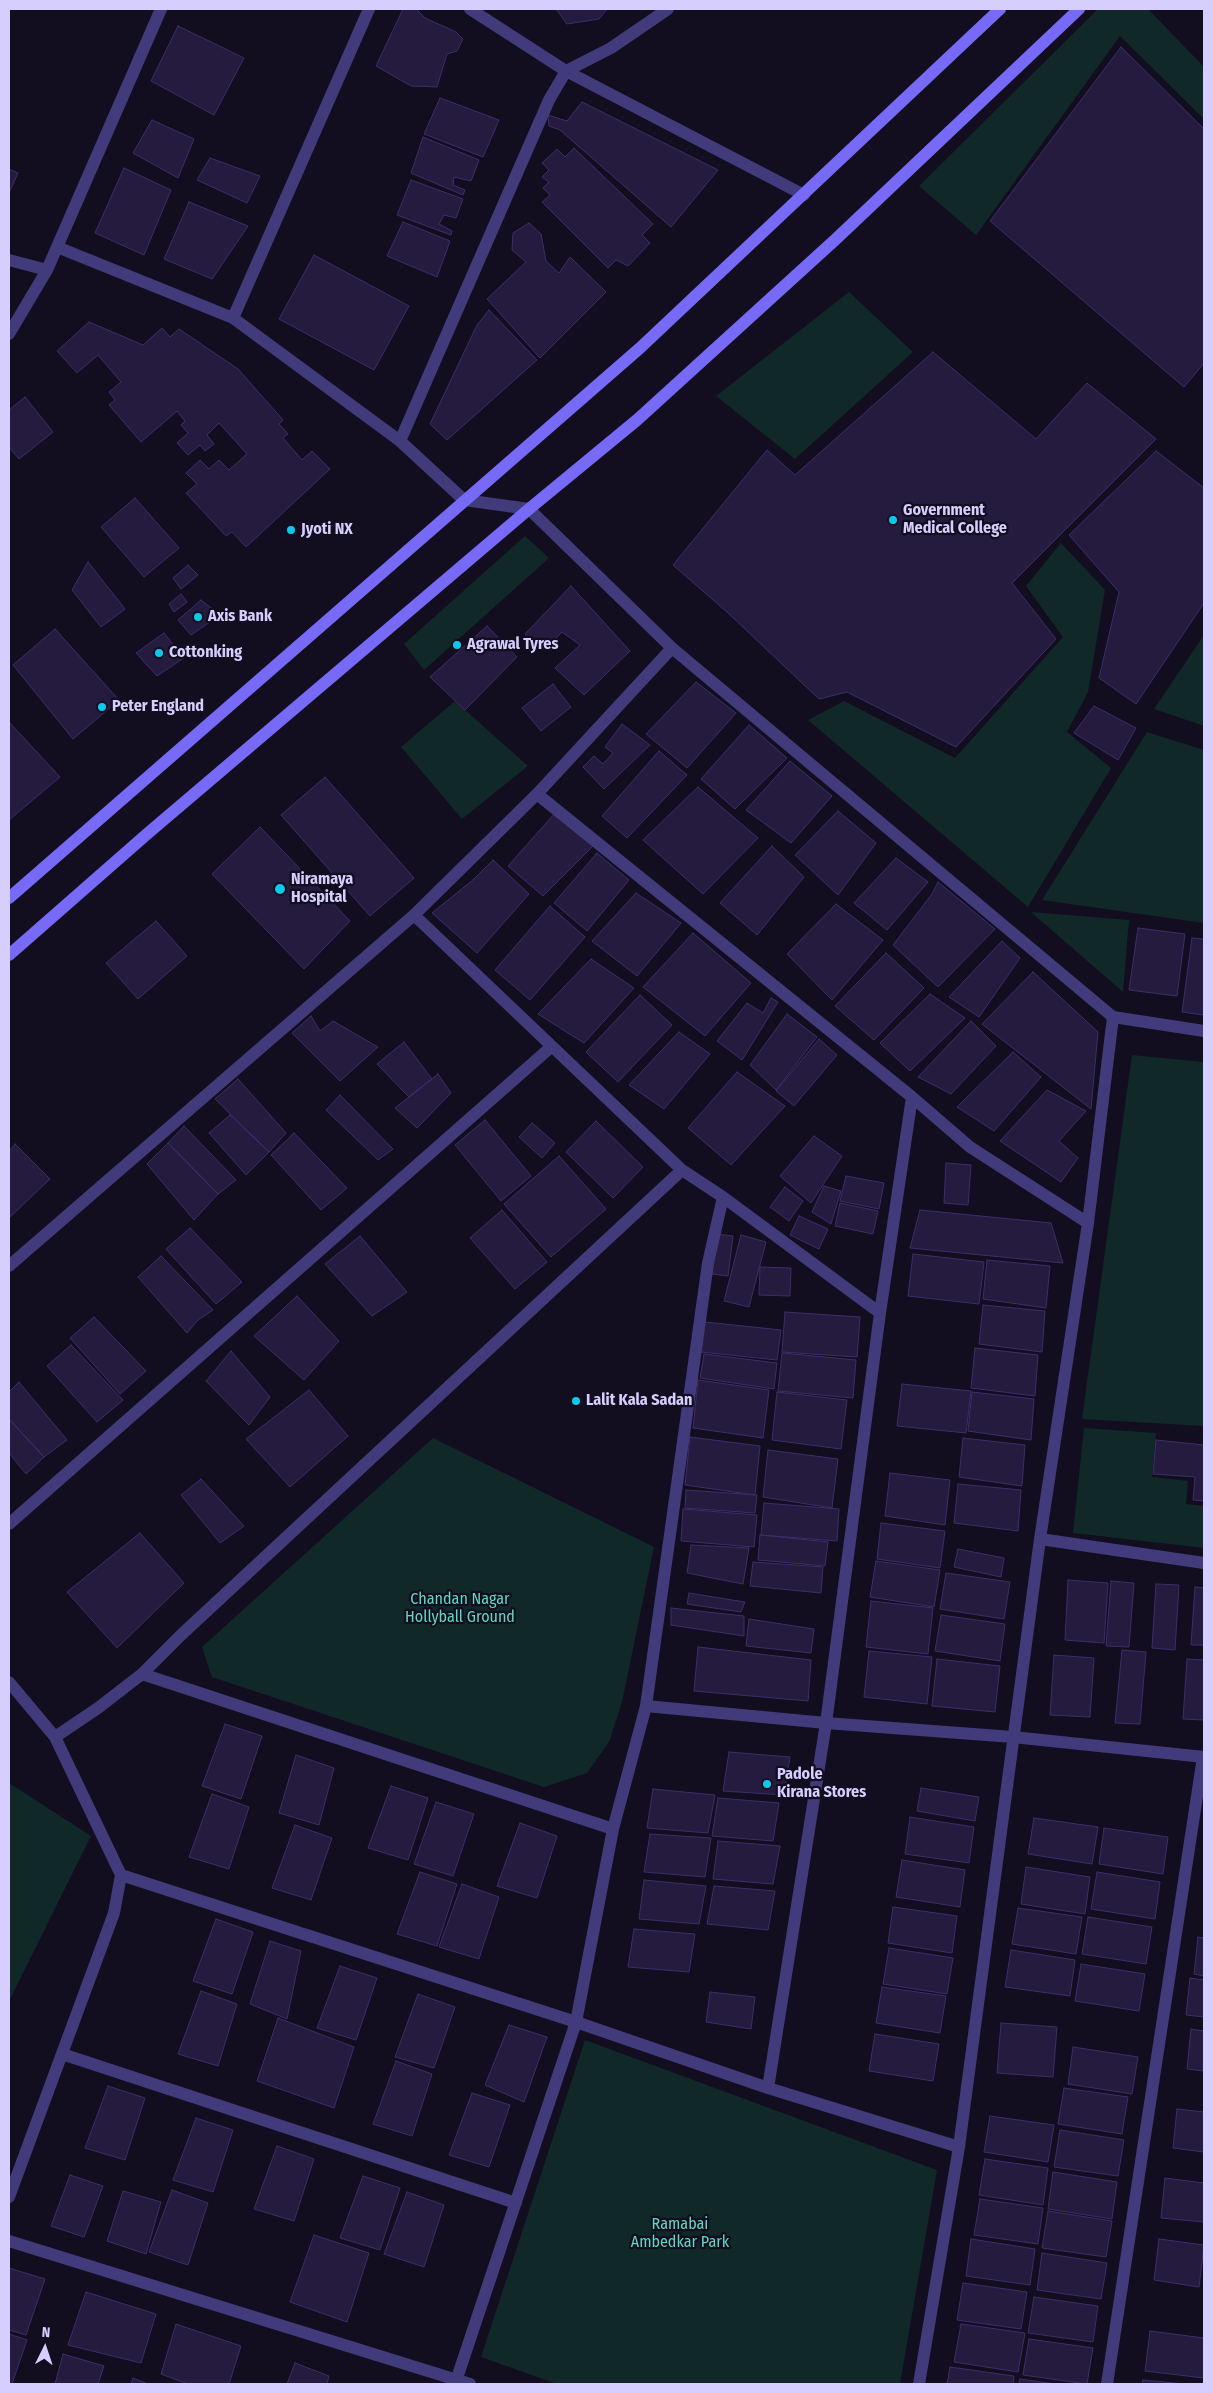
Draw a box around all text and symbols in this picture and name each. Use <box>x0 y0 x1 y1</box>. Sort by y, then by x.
place label: Government Medical College <box>903 501 1007 539</box>
marker: Government Medical College <box>887 514 899 526</box>
place label: Jyoti NX <box>301 520 353 540</box>
marker: Jyoti NX <box>285 524 297 536</box>
place label: Axis Bank <box>208 607 272 627</box>
marker: Axis Bank <box>192 611 204 623</box>
place label: Agrawal Tyres <box>467 635 558 655</box>
marker: Agrawal Tyres <box>451 639 463 651</box>
place label: Cottonking <box>169 643 242 663</box>
marker: Cottonking <box>153 647 165 659</box>
place label: Peter England <box>112 697 204 717</box>
marker: Peter England <box>96 701 108 713</box>
place label: Niramaya Hospital <box>291 870 353 908</box>
marker: Niramaya Hospital <box>273 882 287 896</box>
place label: Lalit Kala Sadan <box>586 1391 692 1411</box>
marker: Lalit Kala Sadan <box>570 1395 582 1407</box>
park label: Chandan Nagar Hollyball Ground <box>405 1590 515 1628</box>
place label: Padole Kirana Stores <box>777 1765 866 1803</box>
marker: Padole Kirana Stores <box>761 1778 773 1790</box>
park label: Ramabai Ambedkar Park <box>631 2215 729 2253</box>
north arrow <box>20 2323 70 2373</box>
text: N <box>41 2324 51 2341</box>

